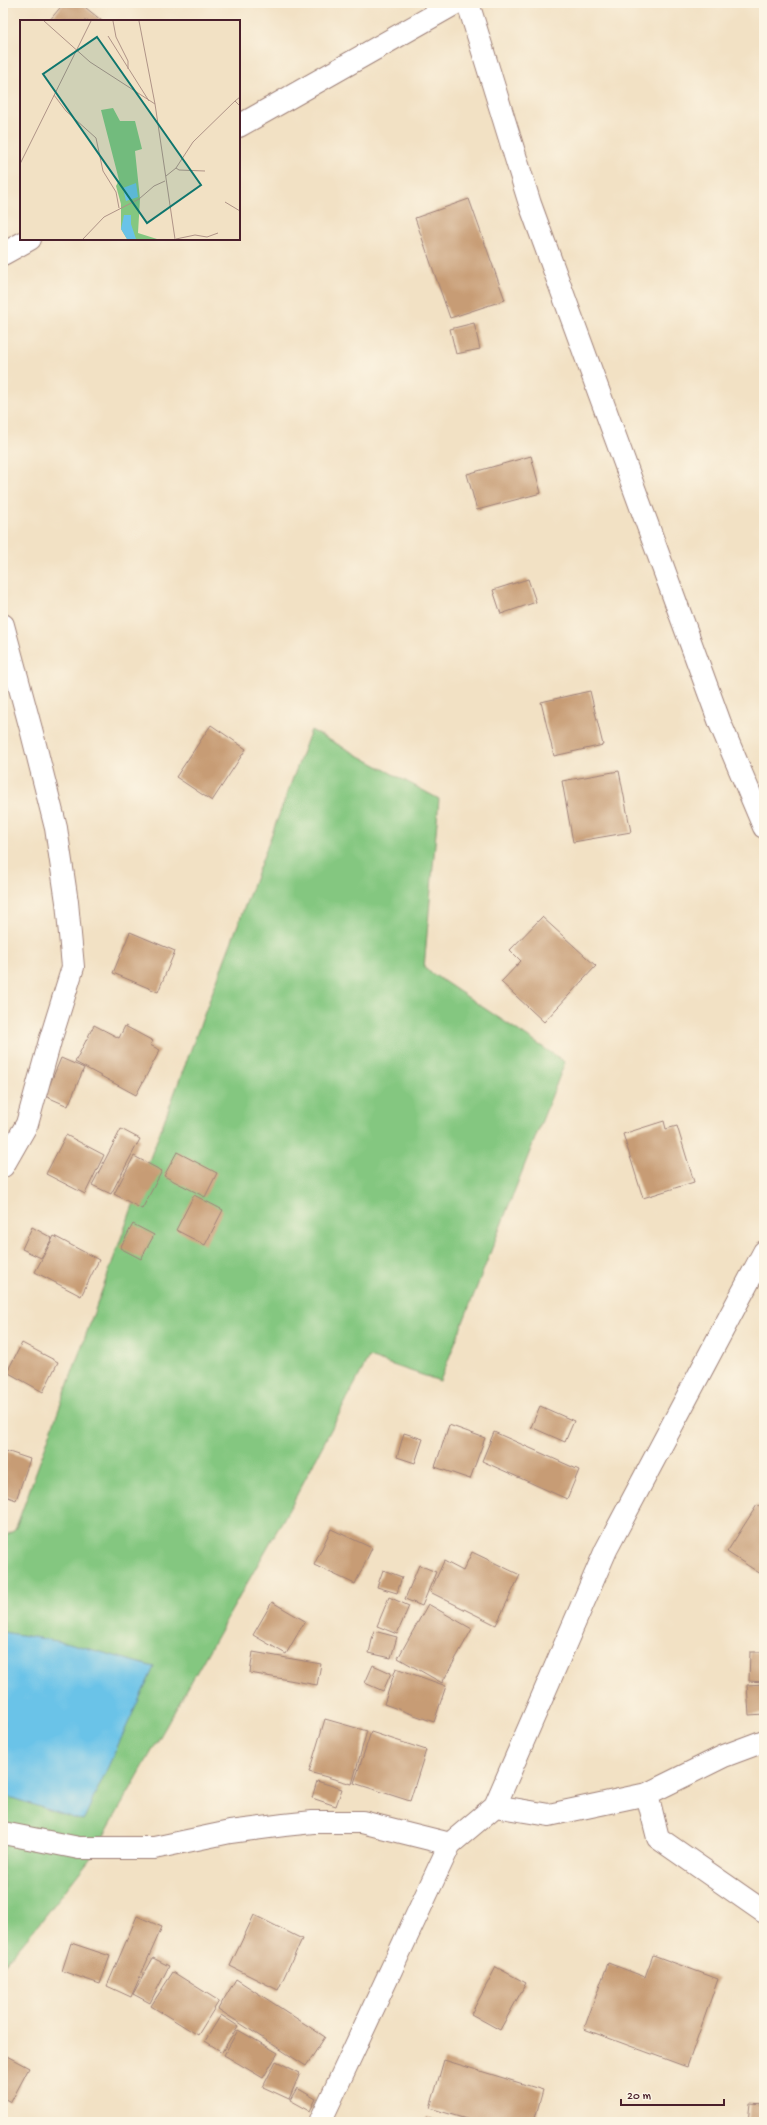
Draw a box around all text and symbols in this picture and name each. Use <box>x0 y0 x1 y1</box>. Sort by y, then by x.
inset map <box>20 20 240 240</box>
scale bar <box>621 2081 724 2107</box>
text: 20 m <box>627 2090 652 2104</box>

